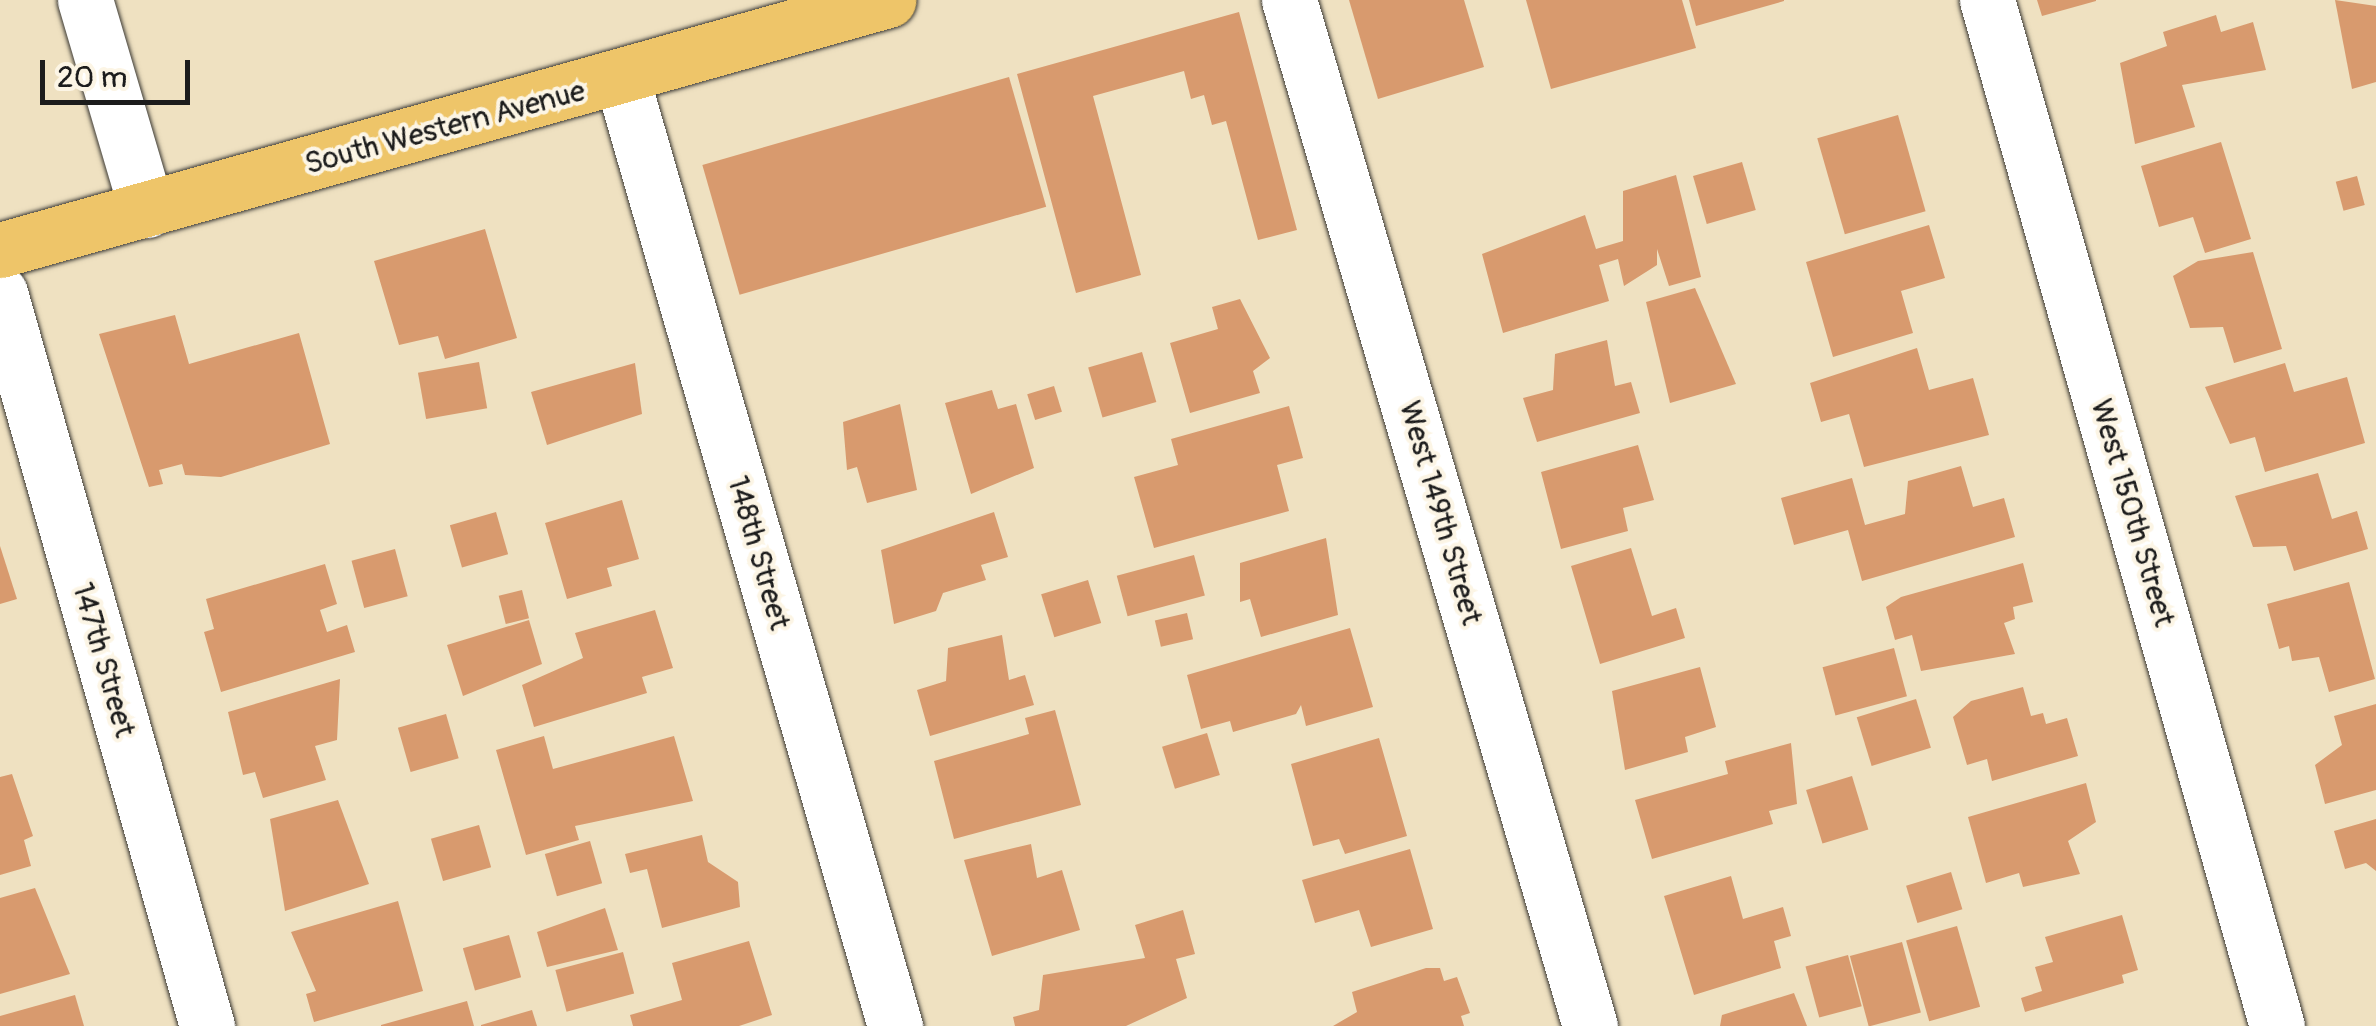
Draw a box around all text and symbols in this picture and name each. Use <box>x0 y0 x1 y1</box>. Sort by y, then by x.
scale bar <box>45 40 195 102</box>
text: 20 m <box>57 59 127 96</box>
street label: South Western Avenue <box>301 73 589 183</box>
street label: West 150th Street <box>2082 395 2182 631</box>
street label: West 149th Street <box>1391 397 1489 629</box>
street label: 148th Street <box>719 472 797 634</box>
street label: 147th Street <box>64 579 142 741</box>

